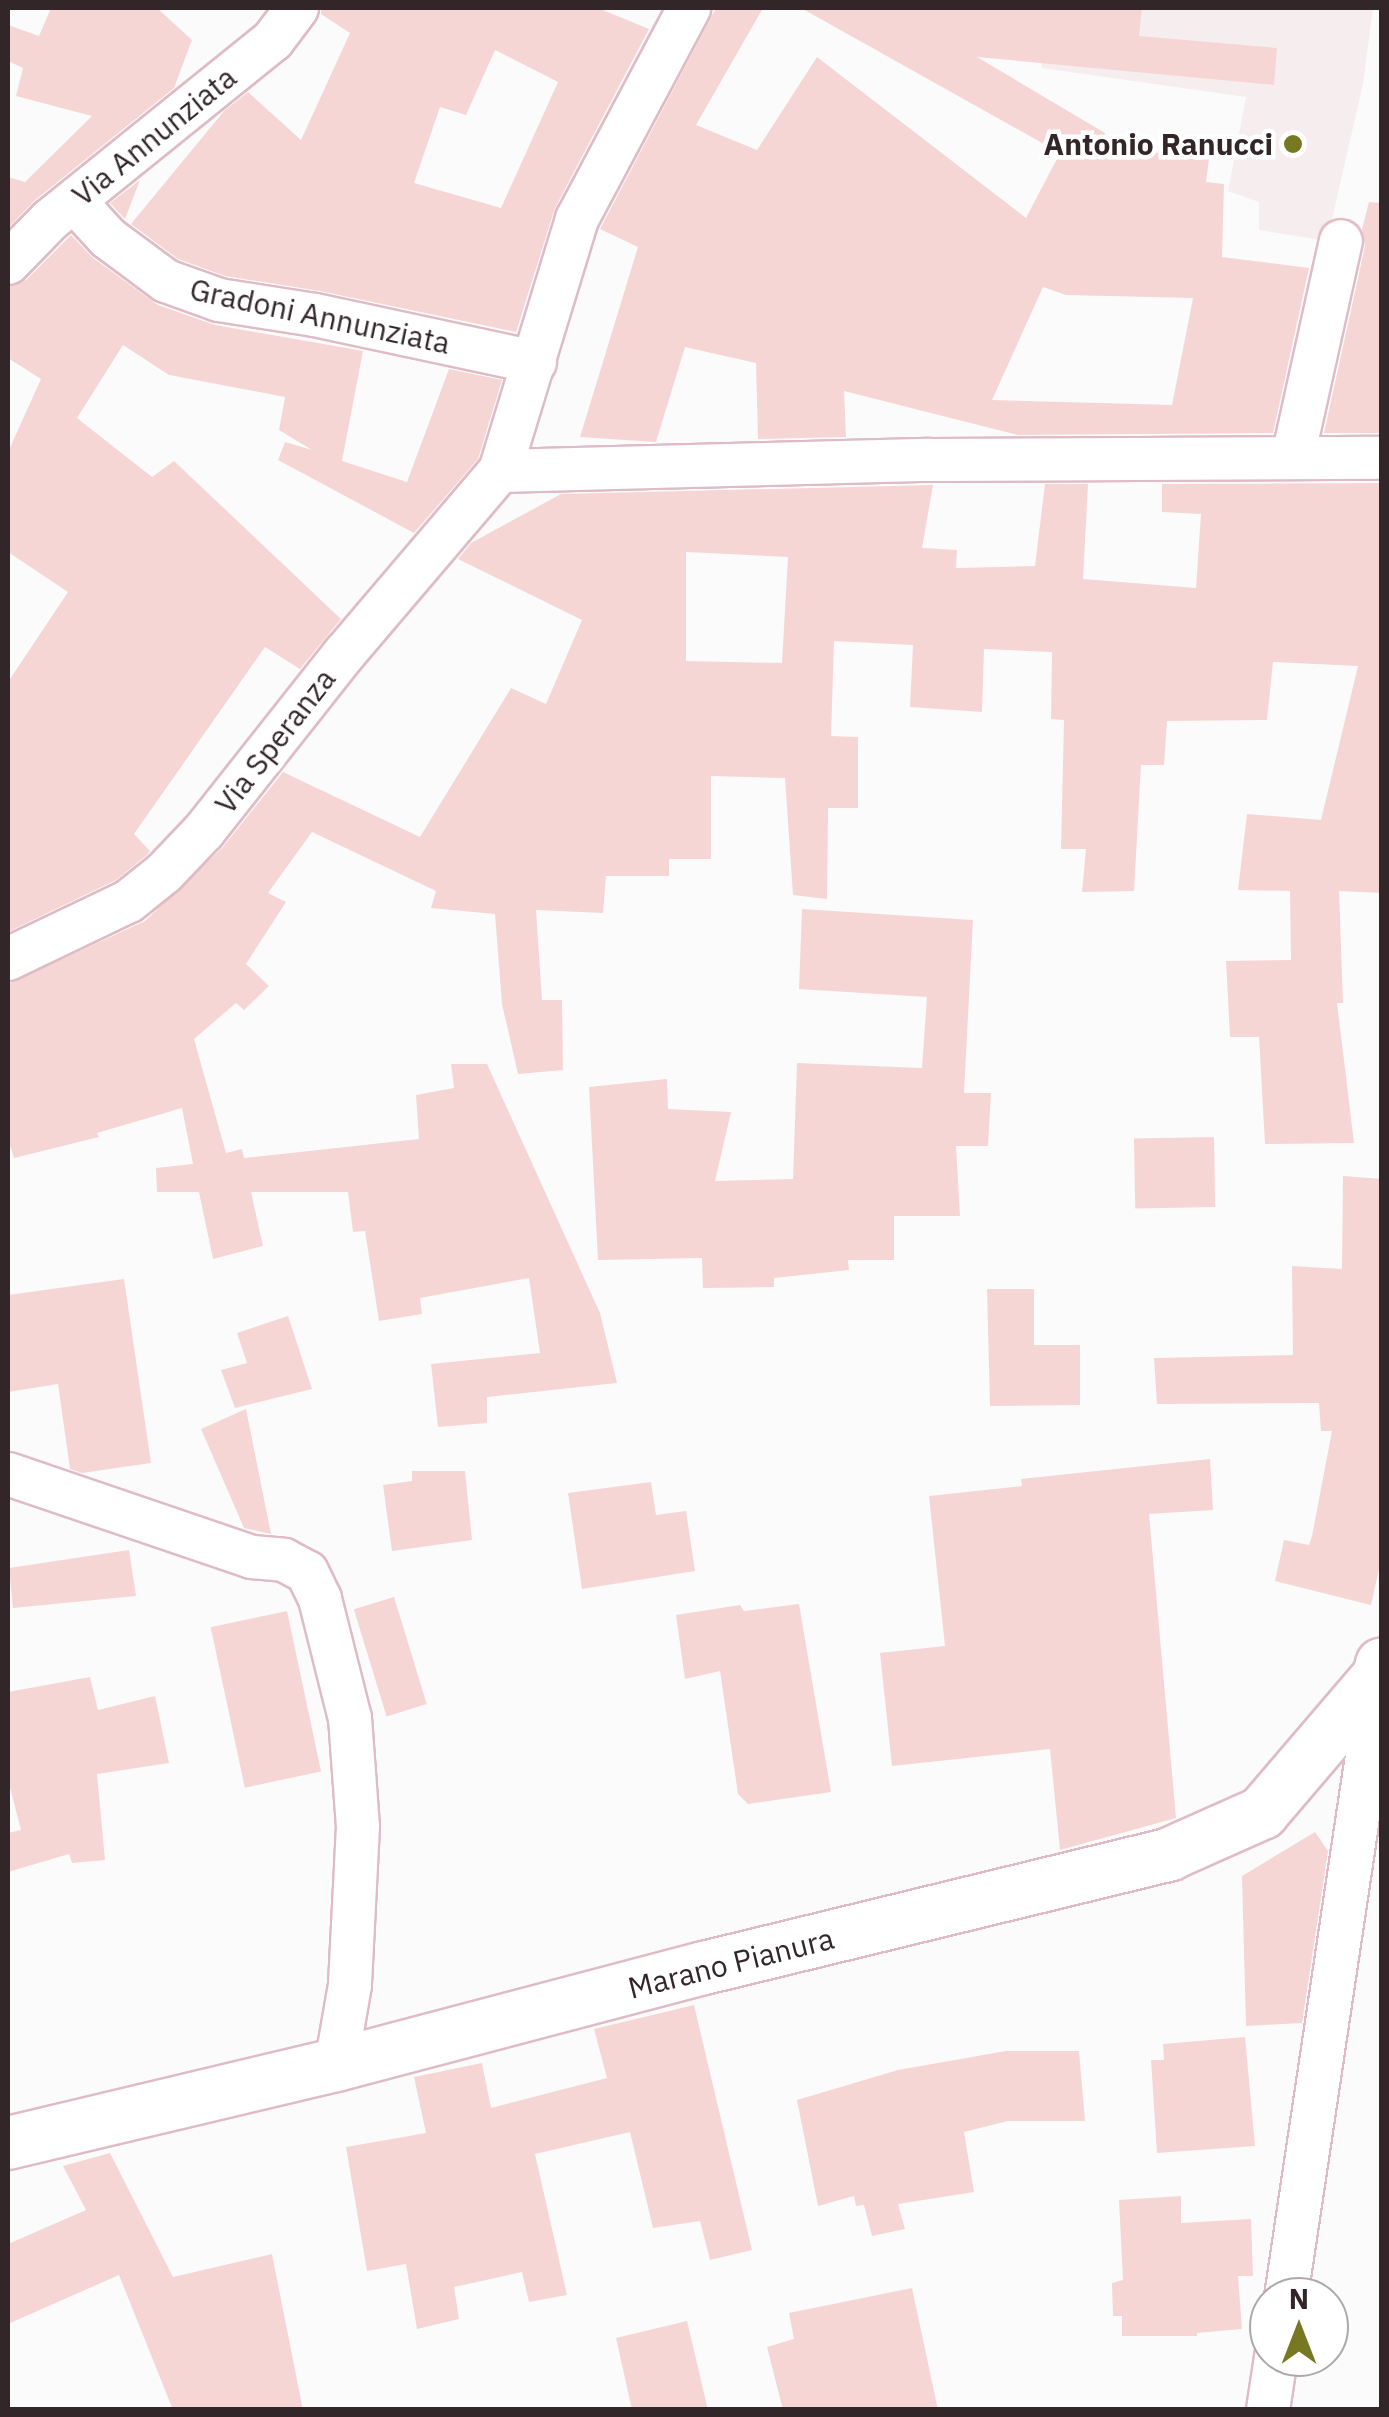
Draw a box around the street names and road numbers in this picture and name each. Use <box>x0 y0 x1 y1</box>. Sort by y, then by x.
street label: Via Annunziata <box>65 59 243 213</box>
street label: Gradoni Annunziata <box>187 271 453 361</box>
street label: Via Speranza <box>207 661 343 821</box>
street label: Marano Pianura <box>624 1920 838 2006</box>

